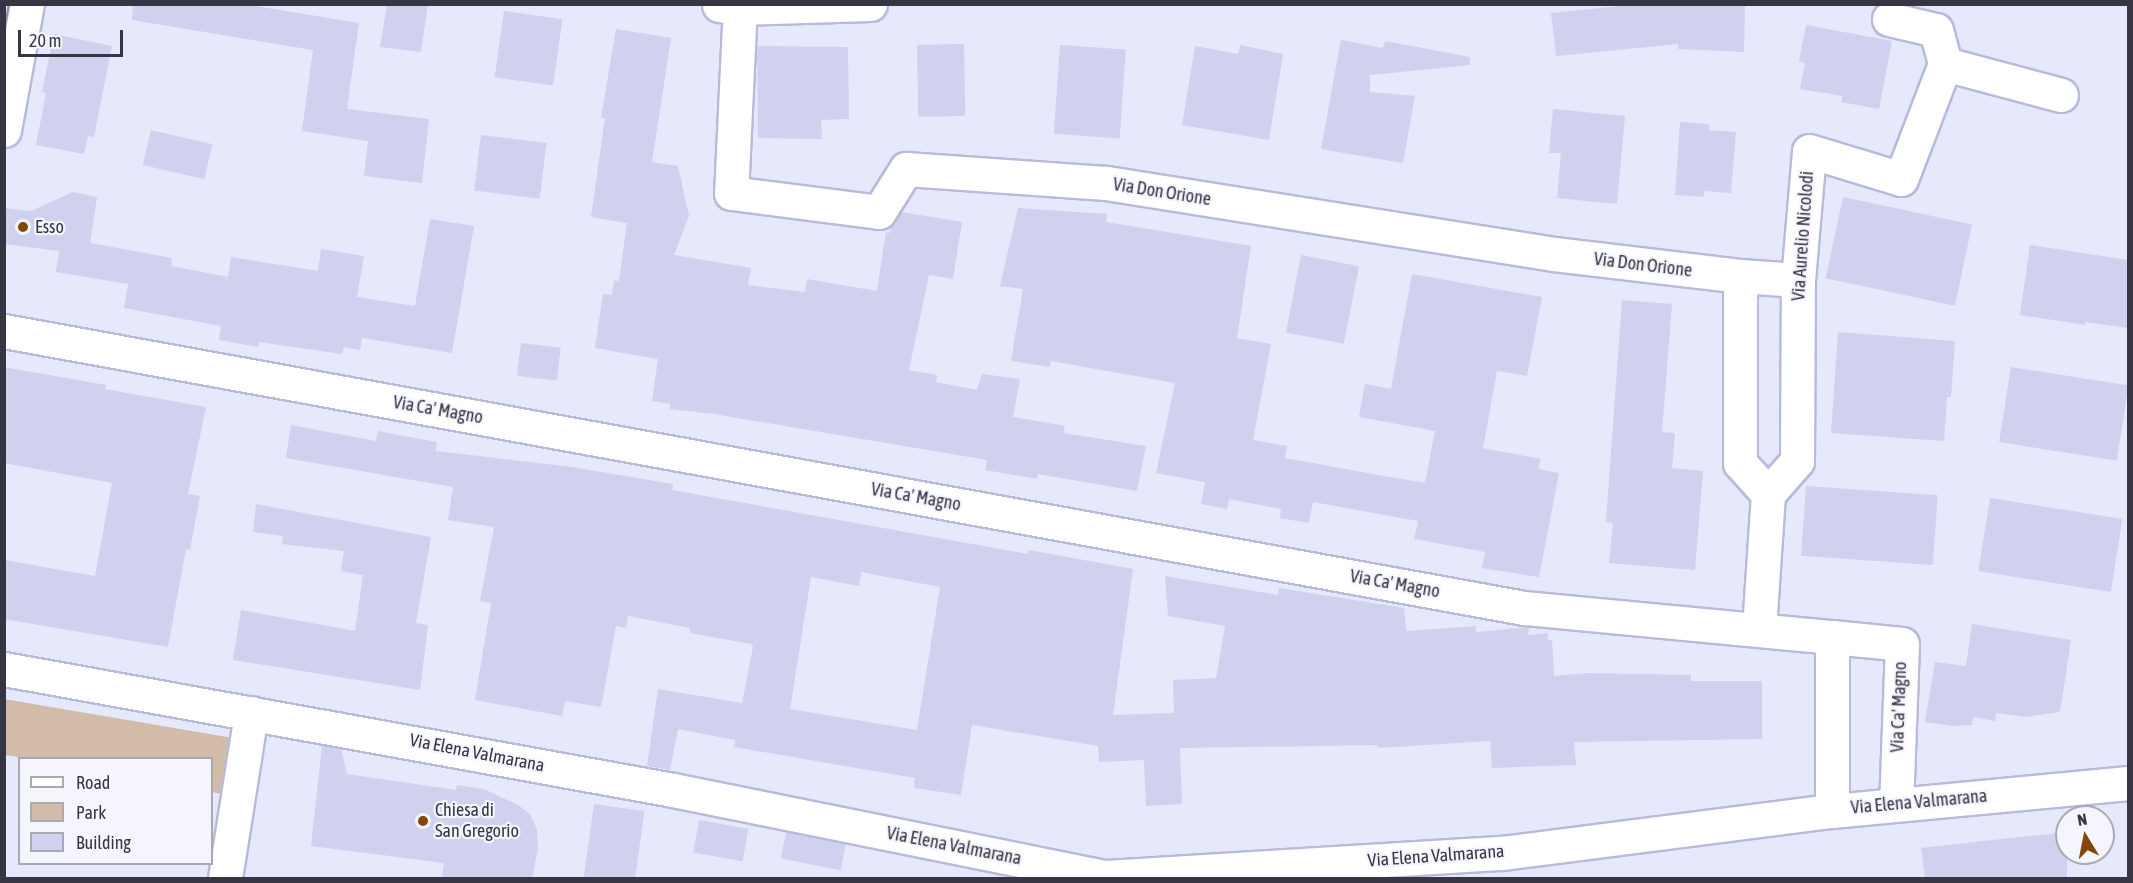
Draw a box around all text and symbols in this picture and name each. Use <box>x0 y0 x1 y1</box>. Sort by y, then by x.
scale bar <box>21 18 126 56</box>
text: 20 m <box>29 30 61 51</box>
street label: Via Aurelio Nicolodi <box>1788 170 1818 302</box>
street label: Via Don Orione <box>1111 174 1213 210</box>
place label: Esso <box>35 216 64 238</box>
marker: Esso <box>16 220 30 234</box>
street label: Via Don Orione <box>1593 248 1693 282</box>
street label: Via Ca' Magno <box>391 391 485 429</box>
street label: Via Ca' Magno <box>869 478 963 516</box>
street label: Via Ca' Magno <box>1348 565 1442 603</box>
street label: Via Ca' Magno <box>1887 661 1911 753</box>
street label: Via Elena Valmarana <box>408 729 546 777</box>
legend <box>18 757 213 865</box>
text: Road <box>76 772 110 793</box>
street label: Via Elena Valmarana <box>1850 785 1988 819</box>
place label: Chiesa di San Gregorio <box>435 800 519 842</box>
text: Park <box>76 802 106 823</box>
north arrow <box>2055 805 2115 865</box>
text: N <box>2076 810 2088 829</box>
marker: Chiesa di San Gregorio <box>416 814 430 828</box>
street label: Via Elena Valmarana <box>885 822 1023 870</box>
text: Building <box>76 832 131 853</box>
street label: Via Elena Valmarana <box>1367 840 1505 872</box>

